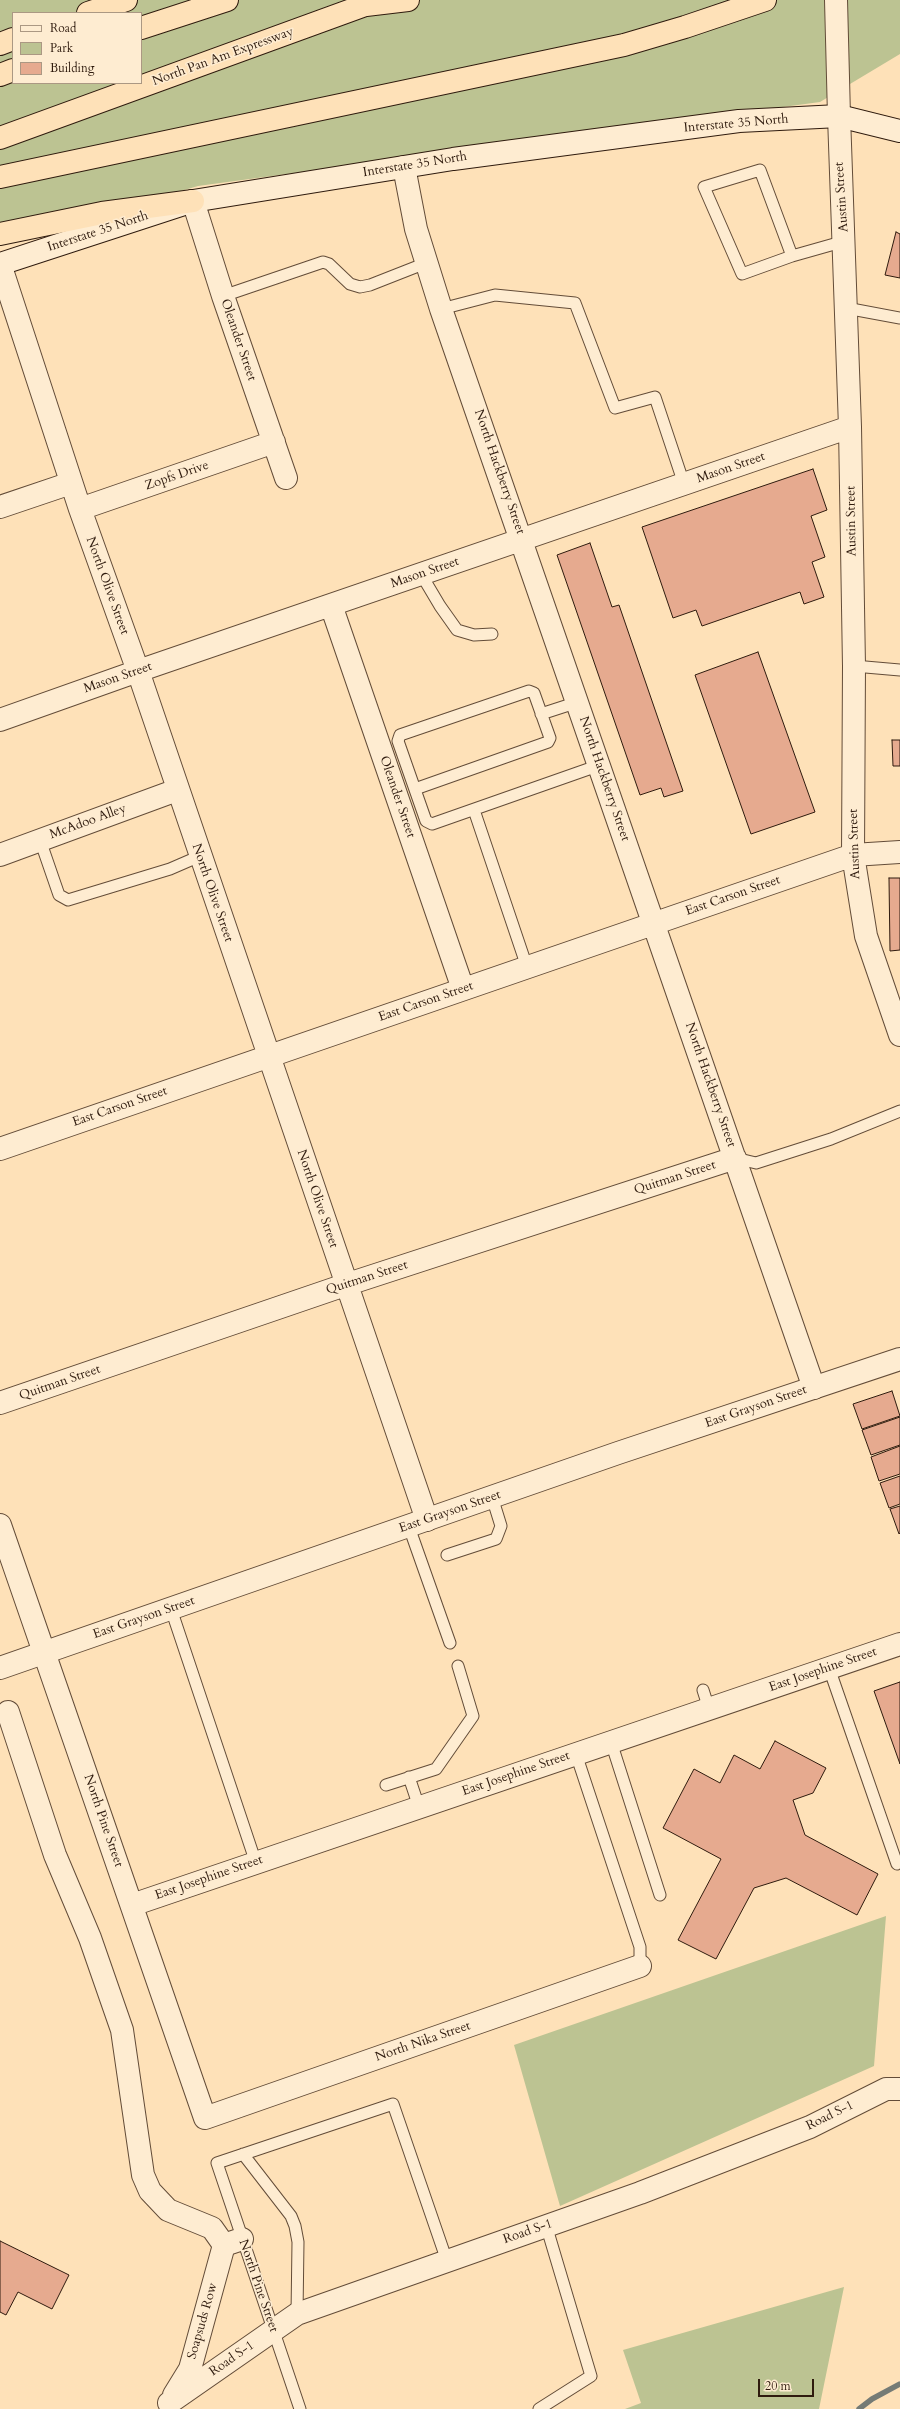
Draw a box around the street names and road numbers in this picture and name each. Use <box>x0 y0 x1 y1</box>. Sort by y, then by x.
street label: North Pan Am Expressway <box>150 24 296 90</box>
street label: Interstate 35 North <box>683 112 789 136</box>
street label: Interstate 35 North <box>362 149 468 181</box>
street label: Austin Street <box>832 161 852 233</box>
street label: Interstate 35 North <box>46 208 150 256</box>
street label: Oleander Street <box>217 297 259 383</box>
street label: North Hackberry Street <box>470 408 528 536</box>
street label: Mason Street <box>695 449 767 487</box>
street label: Zopfs Drive <box>143 458 211 494</box>
street label: Austin Street <box>844 486 860 556</box>
street label: North Olive Street <box>82 535 132 637</box>
street label: Mason Street <box>389 554 461 592</box>
street label: Mason Street <box>82 659 154 697</box>
street label: North Hackberry Street <box>575 715 633 843</box>
street label: Oleander Street <box>376 754 418 840</box>
street label: McAdoo Alley <box>48 801 128 843</box>
street label: Austin Street <box>846 808 864 880</box>
street label: North Olive Street <box>188 842 236 944</box>
street label: East Carson Street <box>683 872 783 920</box>
street label: East Carson Street <box>376 978 476 1026</box>
street label: North Hackberry Street <box>681 1021 739 1149</box>
street label: East Carson Street <box>70 1083 170 1131</box>
street label: North Olive Street <box>293 1148 341 1250</box>
street label: Quitman Street <box>632 1157 718 1199</box>
street label: Quitman Street <box>324 1257 410 1299</box>
street label: Quitman Street <box>17 1362 103 1404</box>
street label: East Grayson Street <box>703 1382 809 1432</box>
street label: East Grayson Street <box>397 1487 503 1537</box>
street label: East Grayson Street <box>91 1593 197 1643</box>
street label: East Josephine Street <box>767 1644 879 1696</box>
street label: East Josephine Street <box>460 1748 572 1800</box>
street label: North Pine Street <box>80 1773 126 1869</box>
street label: East Josephine Street <box>153 1852 265 1904</box>
street label: North Nika Street <box>373 2018 473 2066</box>
street label: Road S-1 <box>804 2098 856 2134</box>
street label: Road S-1 <box>501 2216 555 2248</box>
street label: North Pine Street <box>235 2238 281 2334</box>
street label: Soapsuds Row <box>185 2281 221 2361</box>
street label: Road S-1 <box>207 2338 257 2380</box>

